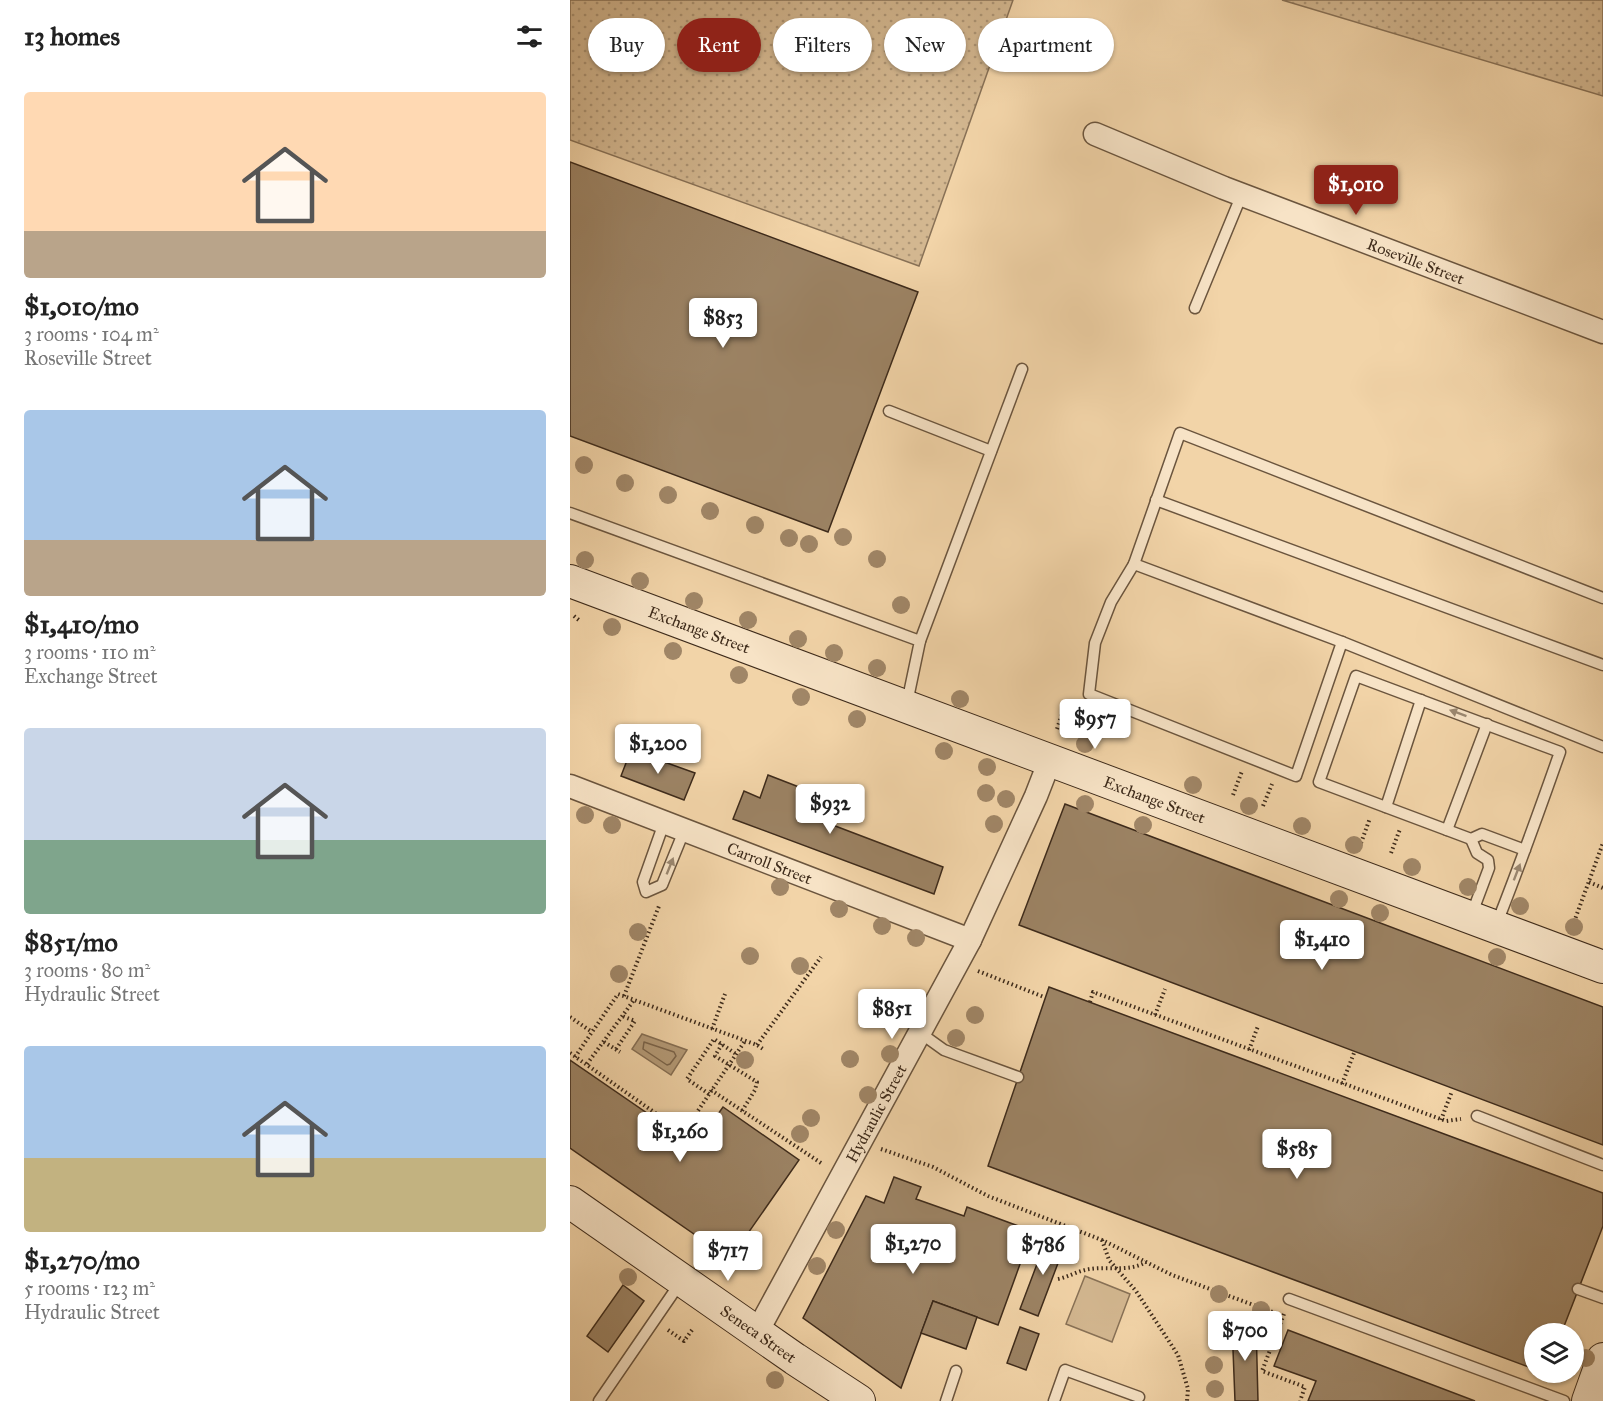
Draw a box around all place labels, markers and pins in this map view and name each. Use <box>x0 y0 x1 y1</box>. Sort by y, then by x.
pin: $1,010 <box>1307 165 1405 216</box>
pin: $853 <box>687 298 759 349</box>
pin: $957 <box>1059 699 1131 750</box>
pin: $1,200 <box>609 724 707 775</box>
pin: $932 <box>794 784 866 835</box>
pin: $1,410 <box>1273 920 1371 971</box>
pin: $851 <box>856 989 928 1040</box>
pin: $1,260 <box>631 1112 729 1163</box>
pin: $585 <box>1261 1129 1333 1180</box>
pin: $1,270 <box>864 1224 962 1275</box>
pin: $786 <box>1007 1225 1079 1276</box>
pin: $717 <box>692 1231 764 1282</box>
pin: $700 <box>1209 1311 1281 1362</box>

